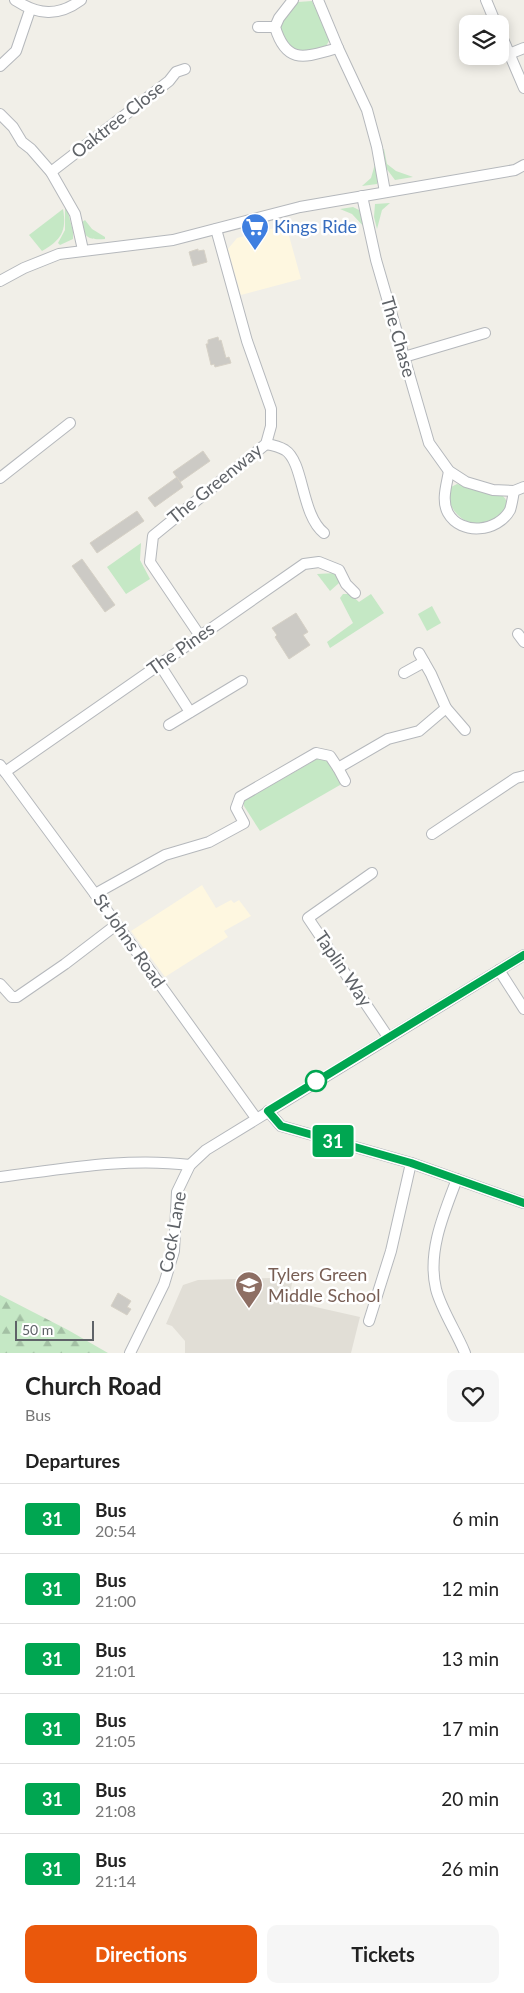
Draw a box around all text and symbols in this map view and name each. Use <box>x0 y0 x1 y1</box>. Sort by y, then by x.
map controls <box>459 15 509 65</box>
button: layers <box>459 15 509 65</box>
street label: Oaktree Close <box>66 76 168 162</box>
supermarket icon: Kings Ride <box>240 212 270 251</box>
place label: Kings Ride <box>274 215 357 237</box>
street label: The Chase <box>377 294 421 380</box>
street label: The Greenway <box>163 438 266 528</box>
street label: The Pines <box>143 617 218 679</box>
street label: St Johns Road <box>89 889 170 992</box>
street label: Taplin Way <box>311 927 377 1011</box>
unlabelled marker <box>305 1070 327 1092</box>
line badge: 31 <box>310 1125 356 1157</box>
text: 31 <box>323 1130 343 1152</box>
street label: Cock Lane <box>154 1189 190 1274</box>
place label: Tylers Green Middle School <box>268 1263 380 1306</box>
school or university icon: Tylers Green Middle School <box>234 1270 264 1309</box>
scale bar <box>15 1318 94 1341</box>
text: 50 m <box>22 1321 53 1338</box>
button: heart <box>447 1370 499 1422</box>
text: Church Road <box>25 1371 162 1400</box>
text: Bus <box>25 1405 51 1424</box>
text: Departures <box>25 1449 120 1472</box>
text: Bus <box>95 1498 126 1521</box>
text: 6 min <box>452 1507 499 1530</box>
text: 31 <box>42 1508 63 1530</box>
text: 20:54 <box>95 1521 136 1540</box>
text: Bus <box>95 1568 126 1591</box>
text: 12 min <box>441 1577 499 1600</box>
text: 31 <box>42 1578 63 1600</box>
text: 21:00 <box>95 1591 136 1610</box>
text: Bus <box>95 1638 126 1661</box>
text: 13 min <box>441 1647 499 1670</box>
text: 31 <box>42 1648 63 1670</box>
text: 21:01 <box>95 1661 136 1680</box>
text: Bus <box>95 1708 126 1731</box>
text: 17 min <box>441 1717 499 1740</box>
text: 31 <box>42 1718 63 1740</box>
text: 21:05 <box>95 1731 136 1750</box>
text: Bus <box>95 1778 126 1801</box>
text: 20 min <box>441 1787 499 1810</box>
text: 31 <box>42 1788 63 1810</box>
text: 21:08 <box>95 1801 136 1820</box>
text: Bus <box>95 1848 126 1871</box>
text: 26 min <box>441 1857 499 1880</box>
text: 31 <box>42 1858 63 1880</box>
text: 21:14 <box>95 1871 136 1890</box>
button: Directions <box>25 1925 257 1983</box>
button: Tickets <box>267 1925 499 1983</box>

